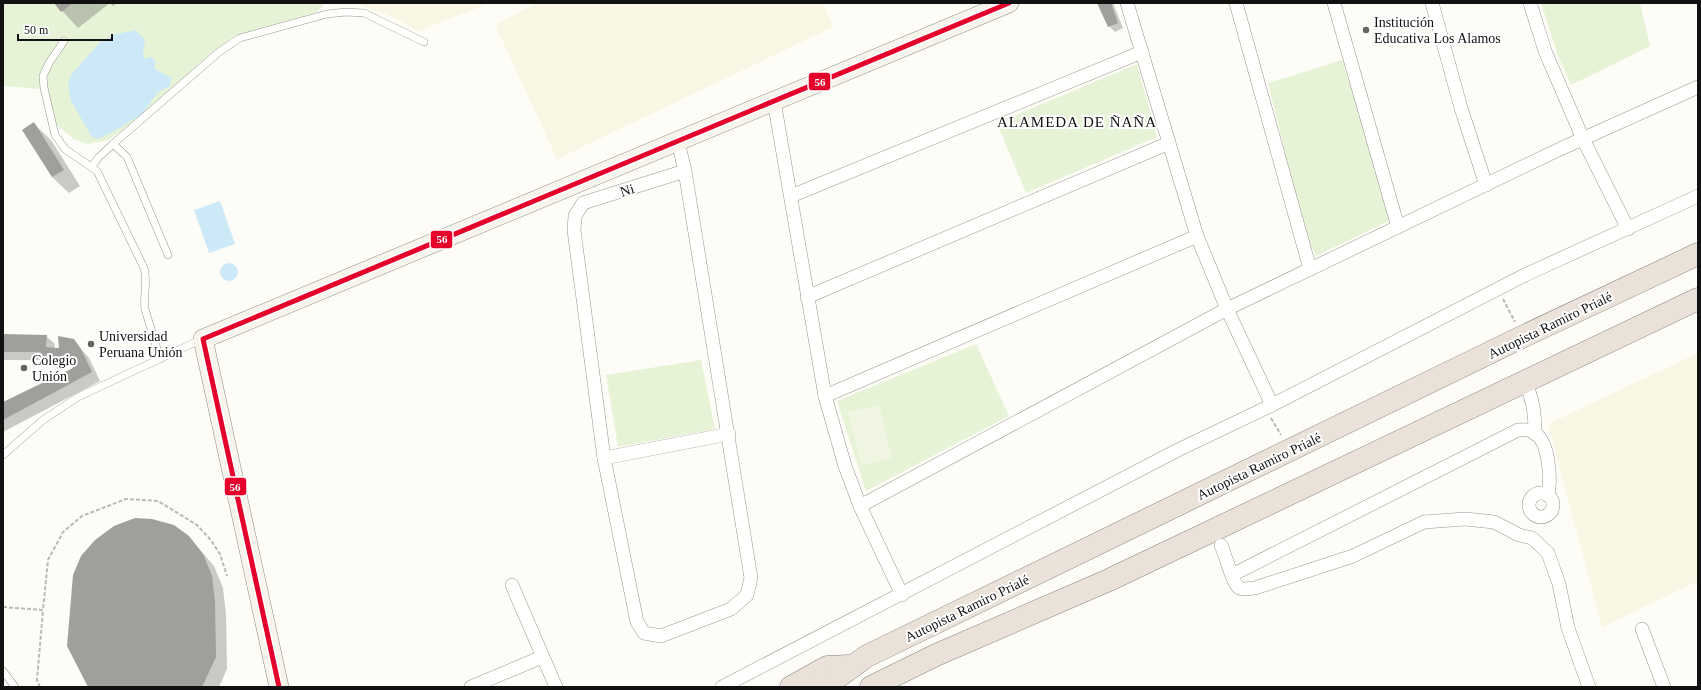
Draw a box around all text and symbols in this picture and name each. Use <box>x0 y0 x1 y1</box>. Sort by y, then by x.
place label: Institución Educativa Los Alamos <box>1374 15 1501 46</box>
scale bar <box>18 16 112 42</box>
text: 50 m <box>24 23 49 37</box>
marker: Institución Educativa Los Alamos <box>1361 25 1371 35</box>
line badge: 56 <box>808 72 831 91</box>
text: 56 <box>815 76 826 88</box>
district label: ALAMEDA DE ÑAÑA <box>997 114 1157 130</box>
street label: Ni <box>618 181 636 200</box>
line badge: 56 <box>430 230 453 249</box>
text: 56 <box>437 233 448 245</box>
street label: Autopista Ramiro Prialé <box>1486 289 1615 362</box>
place label: Universidad Peruana Unión <box>99 329 183 360</box>
marker: Universidad Peruana Unión <box>86 339 96 349</box>
place label: Colegio Unión <box>32 353 76 384</box>
marker: Colegio Unión <box>19 363 29 373</box>
street label: Autopista Ramiro Prialé <box>1195 430 1324 503</box>
line badge: 56 <box>224 477 247 496</box>
text: 56 <box>230 481 241 493</box>
street label: Autopista Ramiro Prialé <box>903 572 1032 645</box>

